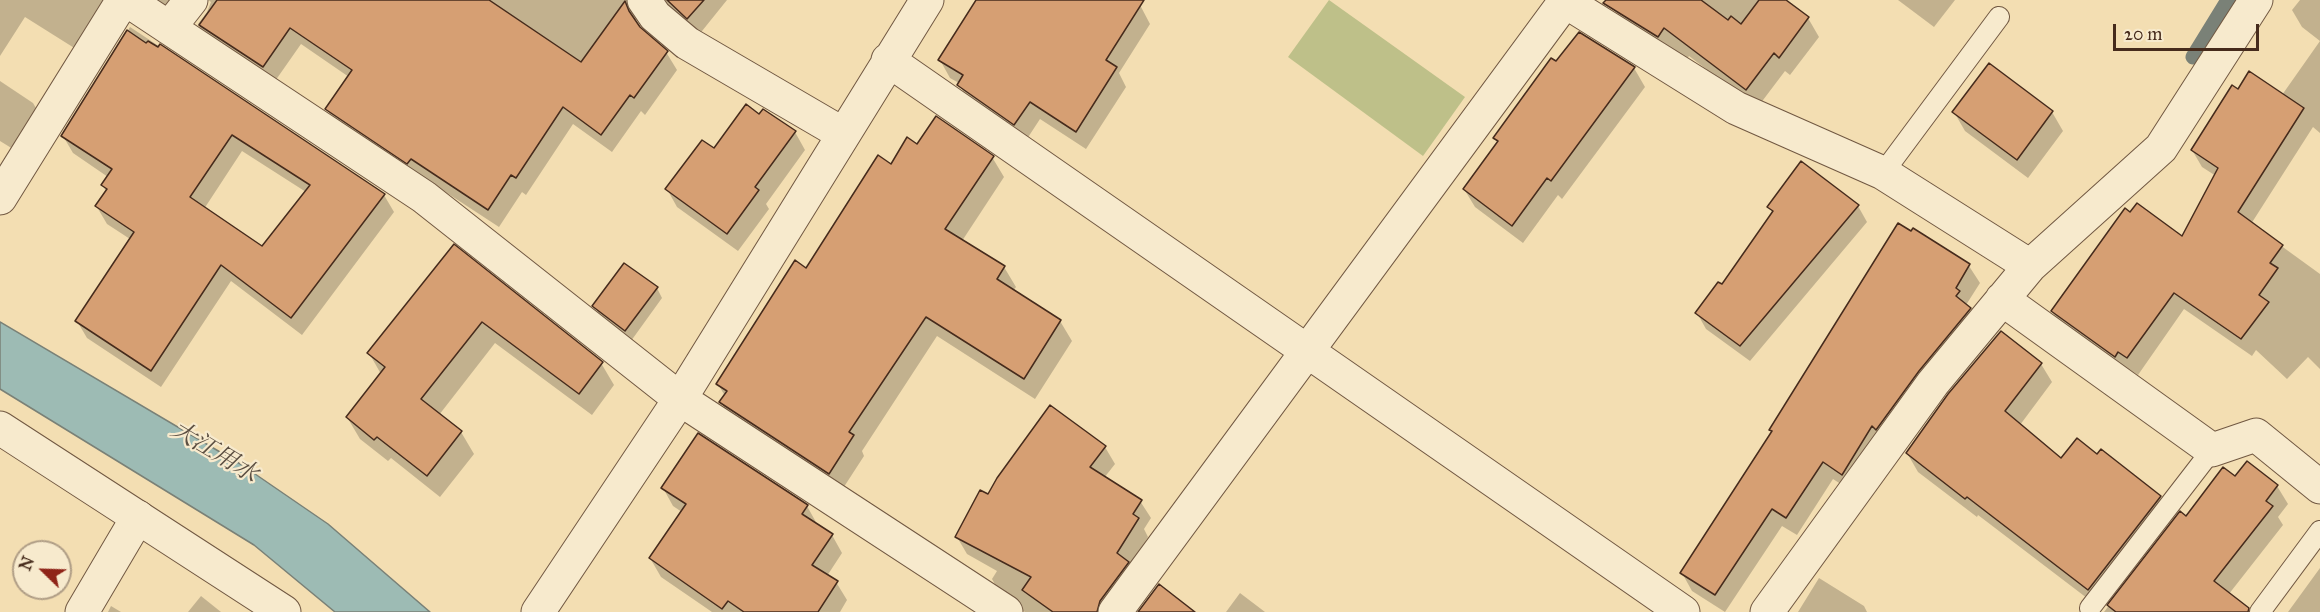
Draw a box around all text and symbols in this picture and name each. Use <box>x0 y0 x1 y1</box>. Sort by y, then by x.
scale bar <box>2116 12 2262 50</box>
text: 20 m <box>2124 23 2162 45</box>
water label: 大江用水 <box>165 416 263 490</box>
north arrow <box>12 540 72 600</box>
text: N <box>15 554 38 574</box>

